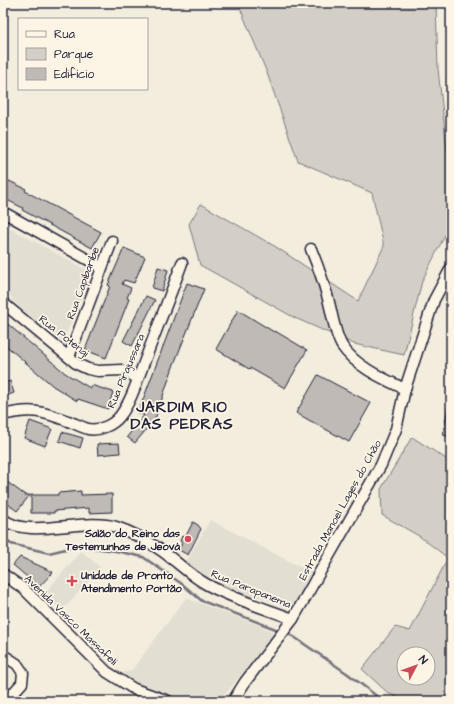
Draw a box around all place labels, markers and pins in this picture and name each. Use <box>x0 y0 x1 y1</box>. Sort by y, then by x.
place label: Salão do Reino das Testemunhas de Jeová <box>64 526 180 554</box>
marker: Salão do Reino das Testemunhas de Jeová <box>183 534 193 544</box>
place label: Unidade de Pronto Atendimento Portão <box>80 568 183 596</box>
marker: Unidade de Pronto Atendimento Portão <box>66 575 78 587</box>

